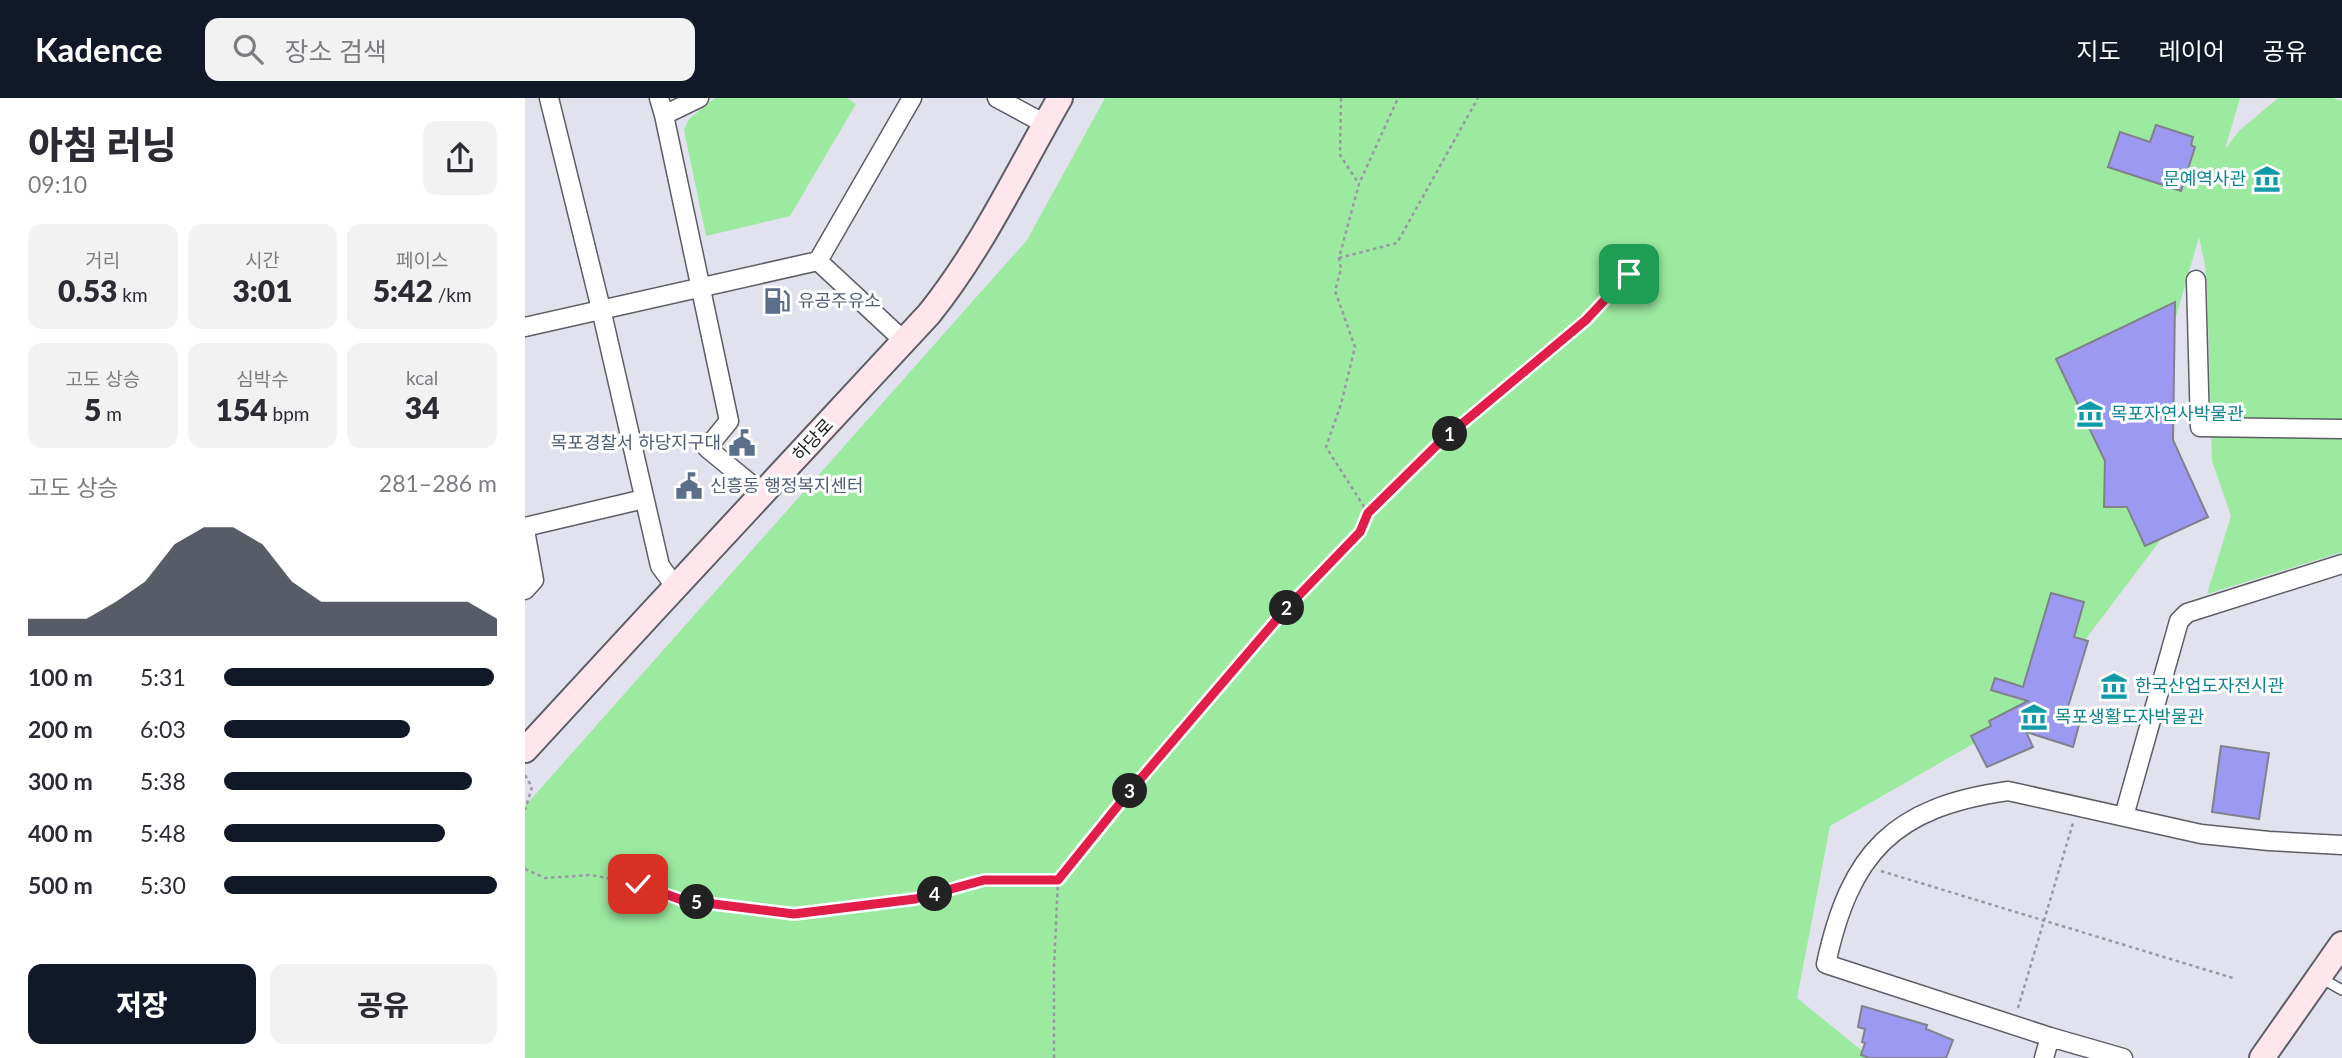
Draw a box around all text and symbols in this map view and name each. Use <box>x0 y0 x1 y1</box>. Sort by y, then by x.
search box <box>205 18 695 81</box>
text: Kadence <box>35 29 163 69</box>
icon: search <box>229 30 267 68</box>
text: 장소 검색 <box>285 35 387 67</box>
text: 지도 <box>2076 36 2121 65</box>
text: 레이어 <box>2159 36 2225 65</box>
text: 공유 <box>2263 36 2307 65</box>
text: 아침 러닝 <box>28 121 177 167</box>
button: share <box>423 121 497 195</box>
museum icon: 문예역사관 <box>2252 164 2282 194</box>
place label: 문예역사관 <box>2163 167 2246 189</box>
text: 09:10 <box>28 170 87 198</box>
pin <box>1599 244 1659 304</box>
text: 거리 <box>85 248 120 271</box>
text: 시간 <box>245 248 280 271</box>
text: 페이스 <box>396 248 448 271</box>
icon: arrive <box>1610 255 1648 293</box>
text: 0.53 <box>58 272 117 308</box>
text: 3:01 <box>232 272 293 308</box>
text: 5:42 <box>373 272 433 308</box>
text: km <box>117 283 148 306</box>
text: /km <box>433 283 472 306</box>
fuel station icon: 유공주유소 <box>762 286 792 316</box>
place label: 유공주유소 <box>798 289 881 311</box>
text: kcal <box>406 366 438 389</box>
text: 고도 상승 <box>65 367 140 390</box>
text: 심박수 <box>236 367 289 390</box>
text: 34 <box>405 389 440 425</box>
text: 5 <box>84 391 101 427</box>
text: 154 <box>216 391 268 427</box>
museum icon: 목포자연사박물관 <box>2075 399 2105 429</box>
text: m <box>101 402 122 425</box>
text: bpm <box>268 402 309 425</box>
place label: 목포자연사박물관 <box>2111 402 2244 424</box>
street label: 하당로 <box>787 414 837 465</box>
pin: 1 <box>1433 416 1467 452</box>
text: 1 <box>1444 422 1455 445</box>
public building icon: 목포경찰서 하당지구대 <box>727 428 757 458</box>
place label: 목포경찰서 하당지구대 <box>551 431 721 453</box>
text: 281–286 m <box>379 469 497 497</box>
public building icon: 신흥동 행정복지센터 <box>674 471 704 501</box>
text: 고도 상승 <box>28 473 119 501</box>
place label: 신흥동 행정복지센터 <box>710 474 864 496</box>
pin: 2 <box>1269 590 1305 626</box>
text: 2 <box>1281 596 1292 619</box>
text: 100 m <box>28 663 93 691</box>
text: 5:31 <box>140 663 186 691</box>
museum icon: 한국산업도자전시관 <box>2099 671 2129 701</box>
place label: 한국산업도자전시관 <box>2135 674 2284 696</box>
museum icon: 목포생활도자박물관 <box>2019 702 2049 732</box>
place label: 목포생활도자박물관 <box>2055 705 2204 727</box>
text: 200 m <box>28 715 93 743</box>
text: 6:03 <box>140 715 186 743</box>
text: 300 m <box>28 767 93 795</box>
text: 5:38 <box>140 767 186 795</box>
pin: 3 <box>1113 774 1147 808</box>
text: 3 <box>1124 779 1135 802</box>
text: 400 m <box>28 819 93 847</box>
text: 5:48 <box>140 819 186 847</box>
pin <box>608 854 668 914</box>
icon: check <box>619 865 657 903</box>
text: 500 m <box>28 871 93 899</box>
text: 5:30 <box>140 871 186 899</box>
pin: 4 <box>917 876 953 912</box>
text: 4 <box>929 882 940 905</box>
pin: 5 <box>679 884 715 920</box>
text: 5 <box>691 890 702 913</box>
button: 저장 <box>28 964 256 1044</box>
button: 공유 <box>270 964 497 1044</box>

